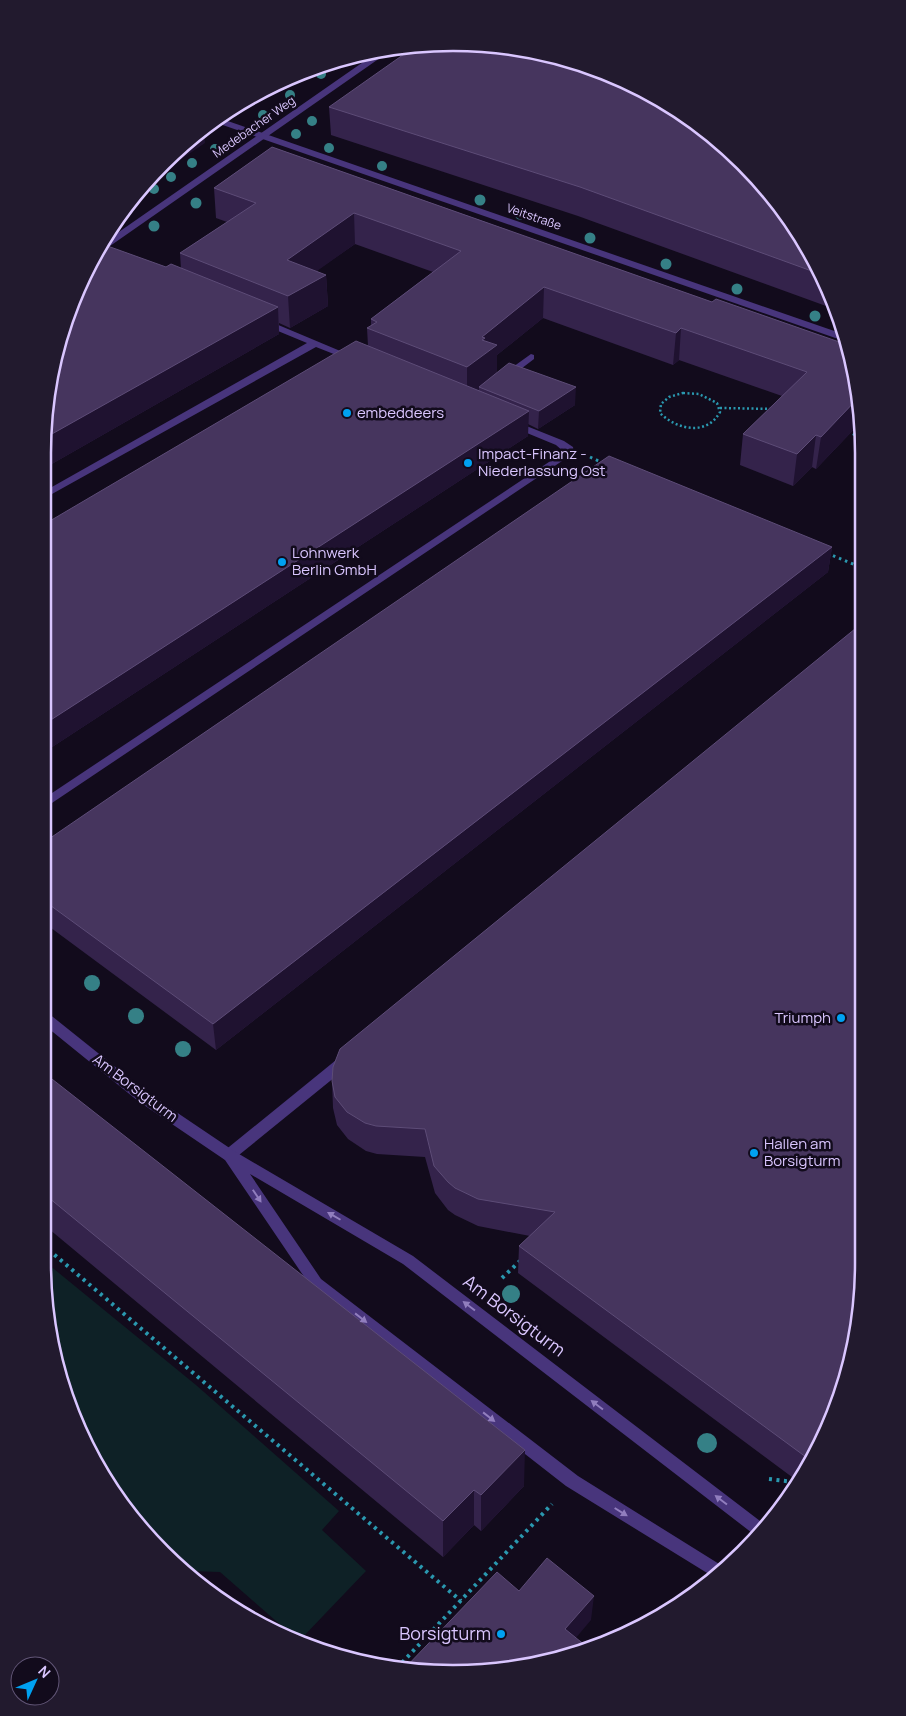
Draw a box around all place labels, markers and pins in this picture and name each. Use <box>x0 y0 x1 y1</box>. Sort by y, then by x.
place label: embeddeers <box>357 402 444 423</box>
marker: embeddeers <box>341 407 353 419</box>
place label: Impact-Finanz - Niederlassung Ost <box>478 443 606 481</box>
marker: Impact-Finanz - Niederlassung Ost <box>462 457 474 469</box>
place label: Lohnwerk Berlin GmbH <box>292 542 377 580</box>
marker: Lohnwerk Berlin GmbH <box>276 556 288 568</box>
place label: Triumph <box>774 1007 831 1028</box>
marker: Triumph <box>835 1012 847 1024</box>
place label: Hallen am Borsigturm <box>764 1133 840 1171</box>
marker: Hallen am Borsigturm <box>748 1147 760 1159</box>
place label: Borsigturm <box>399 1621 491 1645</box>
marker: Borsigturm <box>495 1628 507 1640</box>

